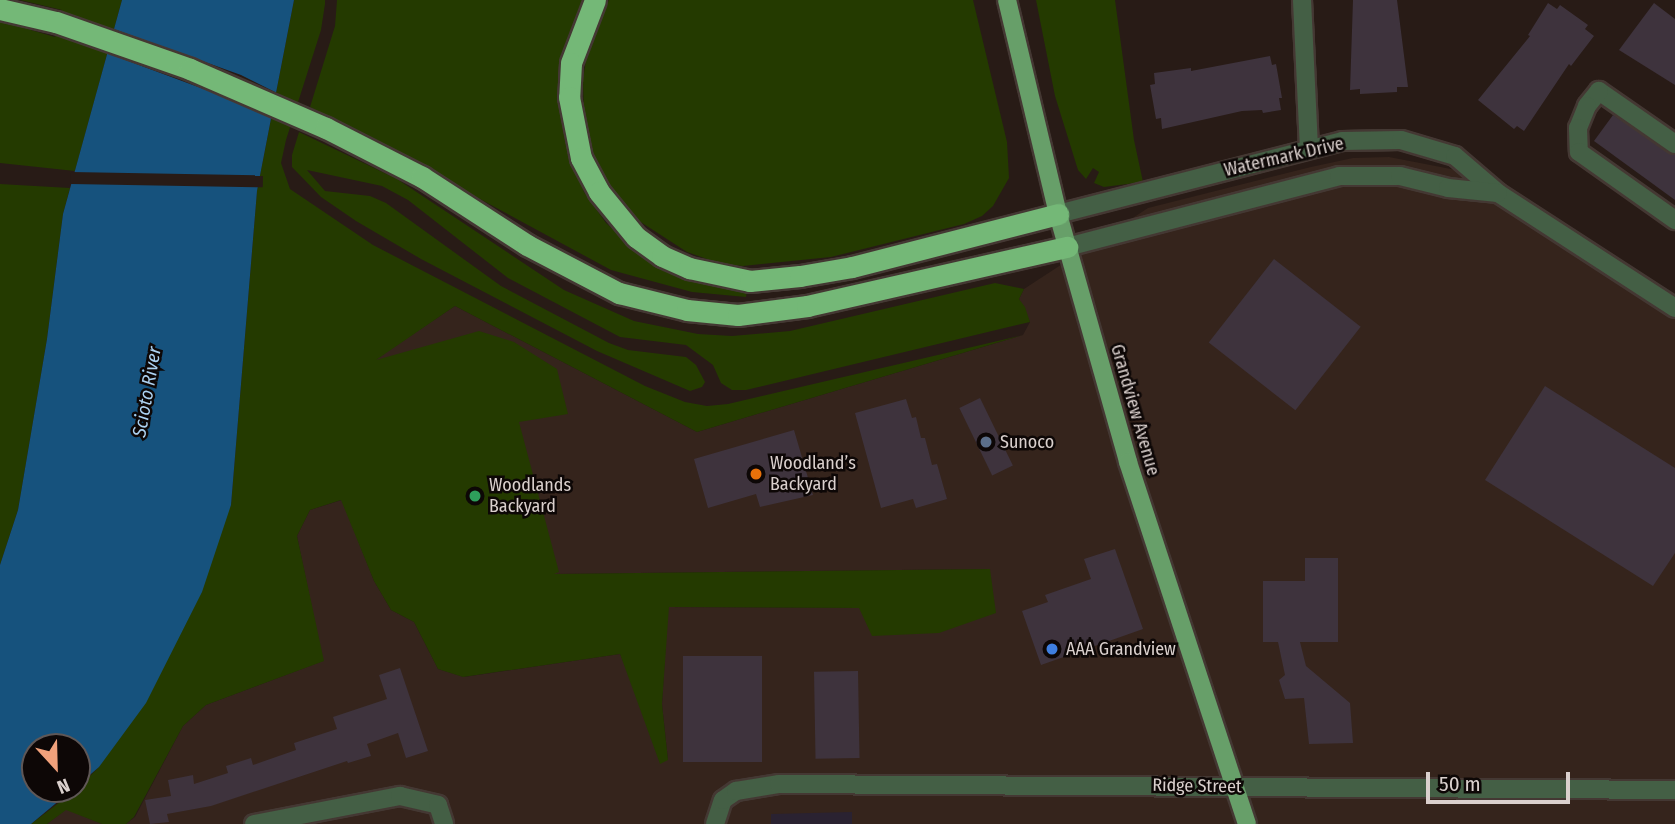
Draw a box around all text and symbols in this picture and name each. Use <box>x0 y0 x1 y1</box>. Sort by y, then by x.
street label: Watermark Drive <box>1222 133 1346 181</box>
street label: Grandview Avenue <box>1106 342 1164 478</box>
water label: Scioto River <box>128 345 166 439</box>
place label: Sunoco <box>1000 431 1054 453</box>
marker: Sunoco <box>978 434 994 450</box>
place label: Woodland’s Backyard <box>770 453 856 496</box>
marker: Woodland’s Backyard <box>748 466 764 482</box>
place label: Woodlands Backyard <box>489 475 571 518</box>
marker: Woodlands Backyard <box>467 488 483 504</box>
place label: AAA Grandview <box>1066 638 1176 660</box>
marker: AAA Grandview <box>1044 641 1060 657</box>
north arrow <box>21 733 91 803</box>
scale bar <box>1430 758 1574 802</box>
text: 50 m <box>1439 771 1481 797</box>
text: N <box>54 773 73 799</box>
street label: Ridge Street <box>1152 774 1242 798</box>

